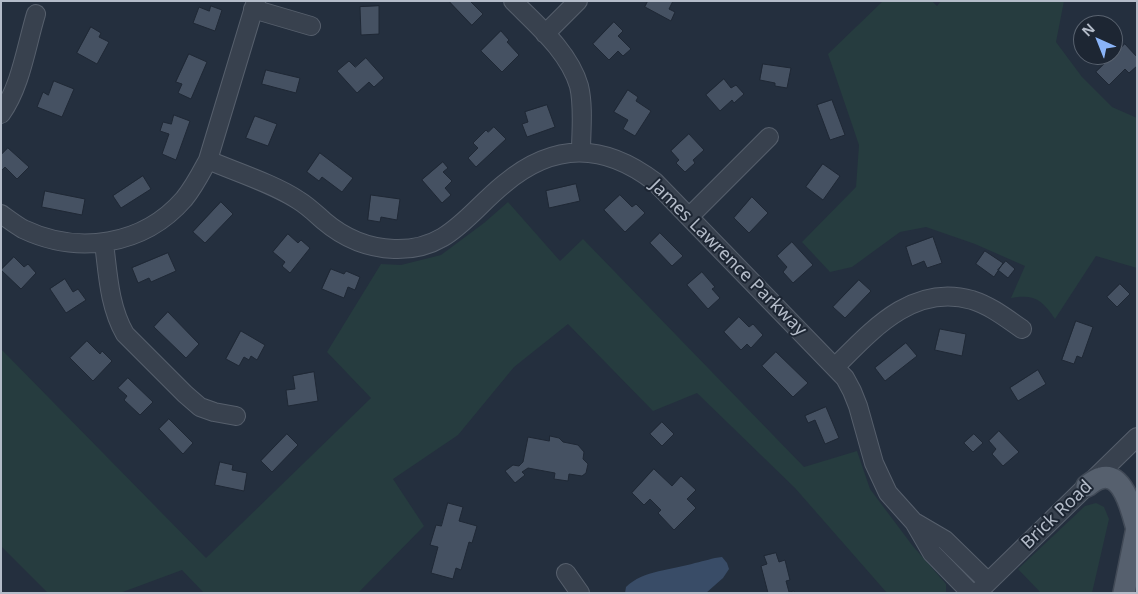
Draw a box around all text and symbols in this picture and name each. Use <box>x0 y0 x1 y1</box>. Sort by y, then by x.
north arrow <box>1073 15 1123 65</box>
text: N <box>1077 19 1099 40</box>
street label: James Lawrence Parkway <box>645 175 811 341</box>
street label: Brick Road <box>1017 476 1097 554</box>

